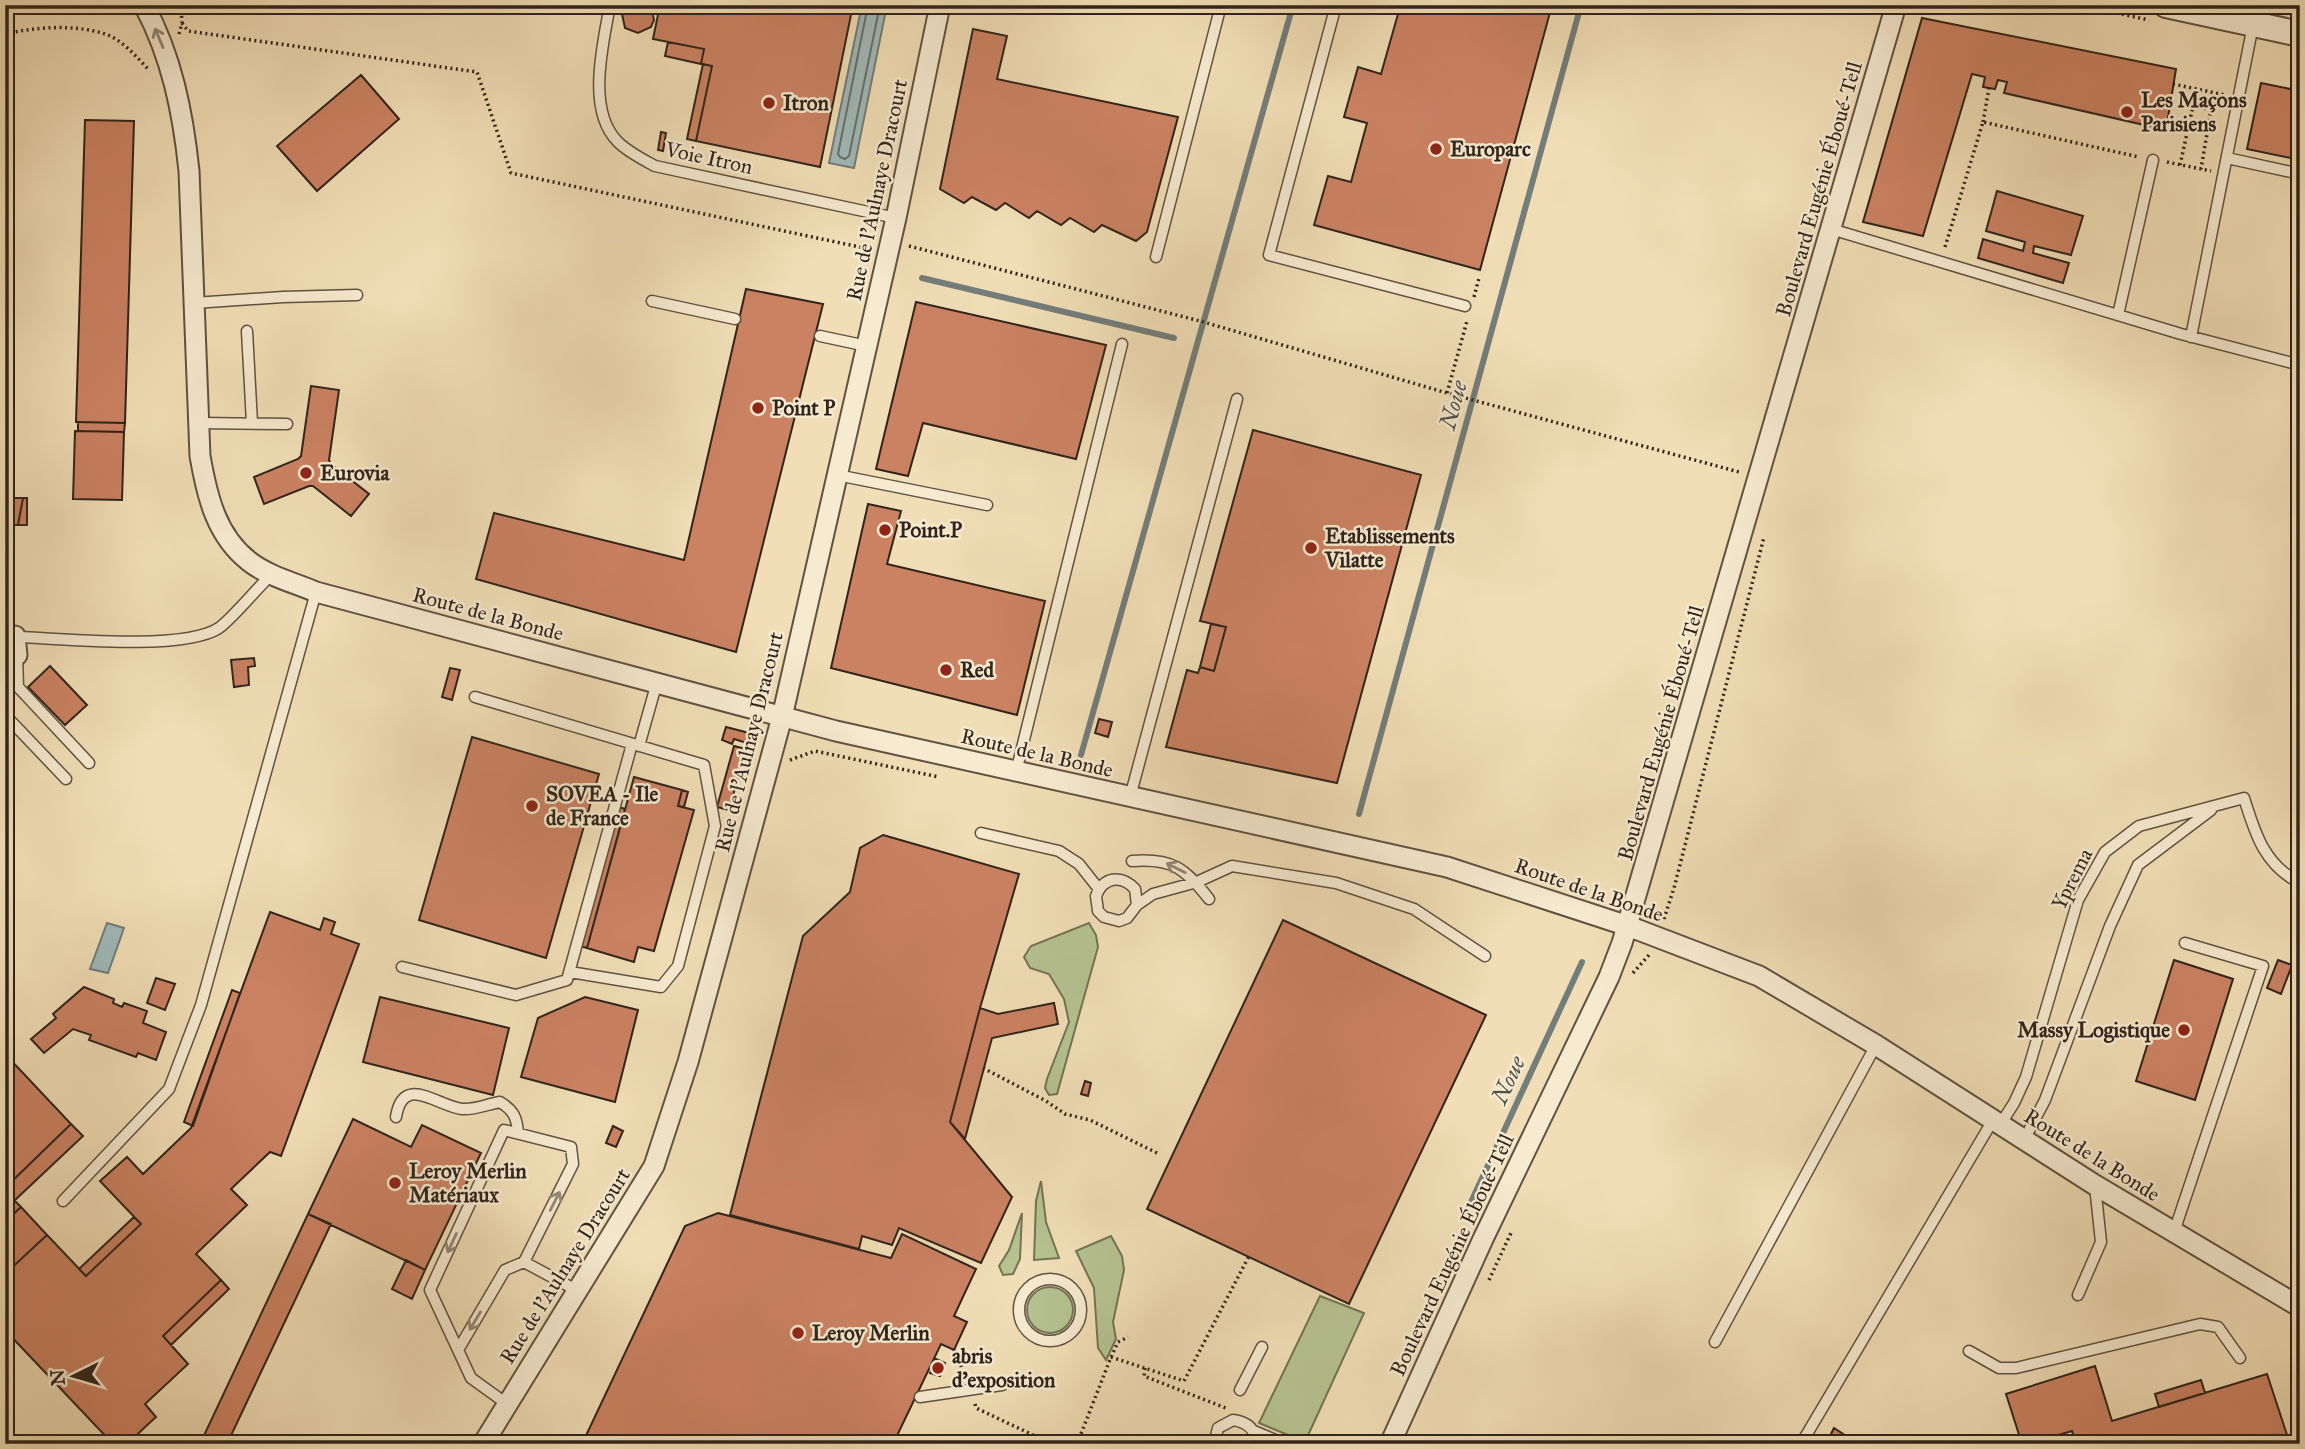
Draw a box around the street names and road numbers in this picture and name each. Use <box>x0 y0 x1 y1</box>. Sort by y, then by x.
street label: Boulevard Eugénie Éboué-Tell <box>1769 58 1868 320</box>
street label: Rue de l'Aulnaye Dracourt <box>841 76 913 303</box>
street label: Voie Itron <box>662 136 755 180</box>
street label: Route de la Bonde <box>410 581 567 647</box>
street label: Boulevard Eugénie Éboué-Tell <box>1611 602 1710 864</box>
street label: Rue de l'Aulnaye Dracourt <box>709 629 789 855</box>
street label: Route de la Bonde <box>958 723 1116 783</box>
street label: Yprema <box>2046 844 2098 914</box>
street label: Route de la Bonde <box>1511 852 1667 928</box>
street label: Route de la Bonde <box>2019 1103 2165 1207</box>
street label: Boulevard Eugénie Éboué-Tell <box>1383 1129 1520 1380</box>
street label: Rue de l'Aulnaye Dracourt <box>494 1163 636 1369</box>

